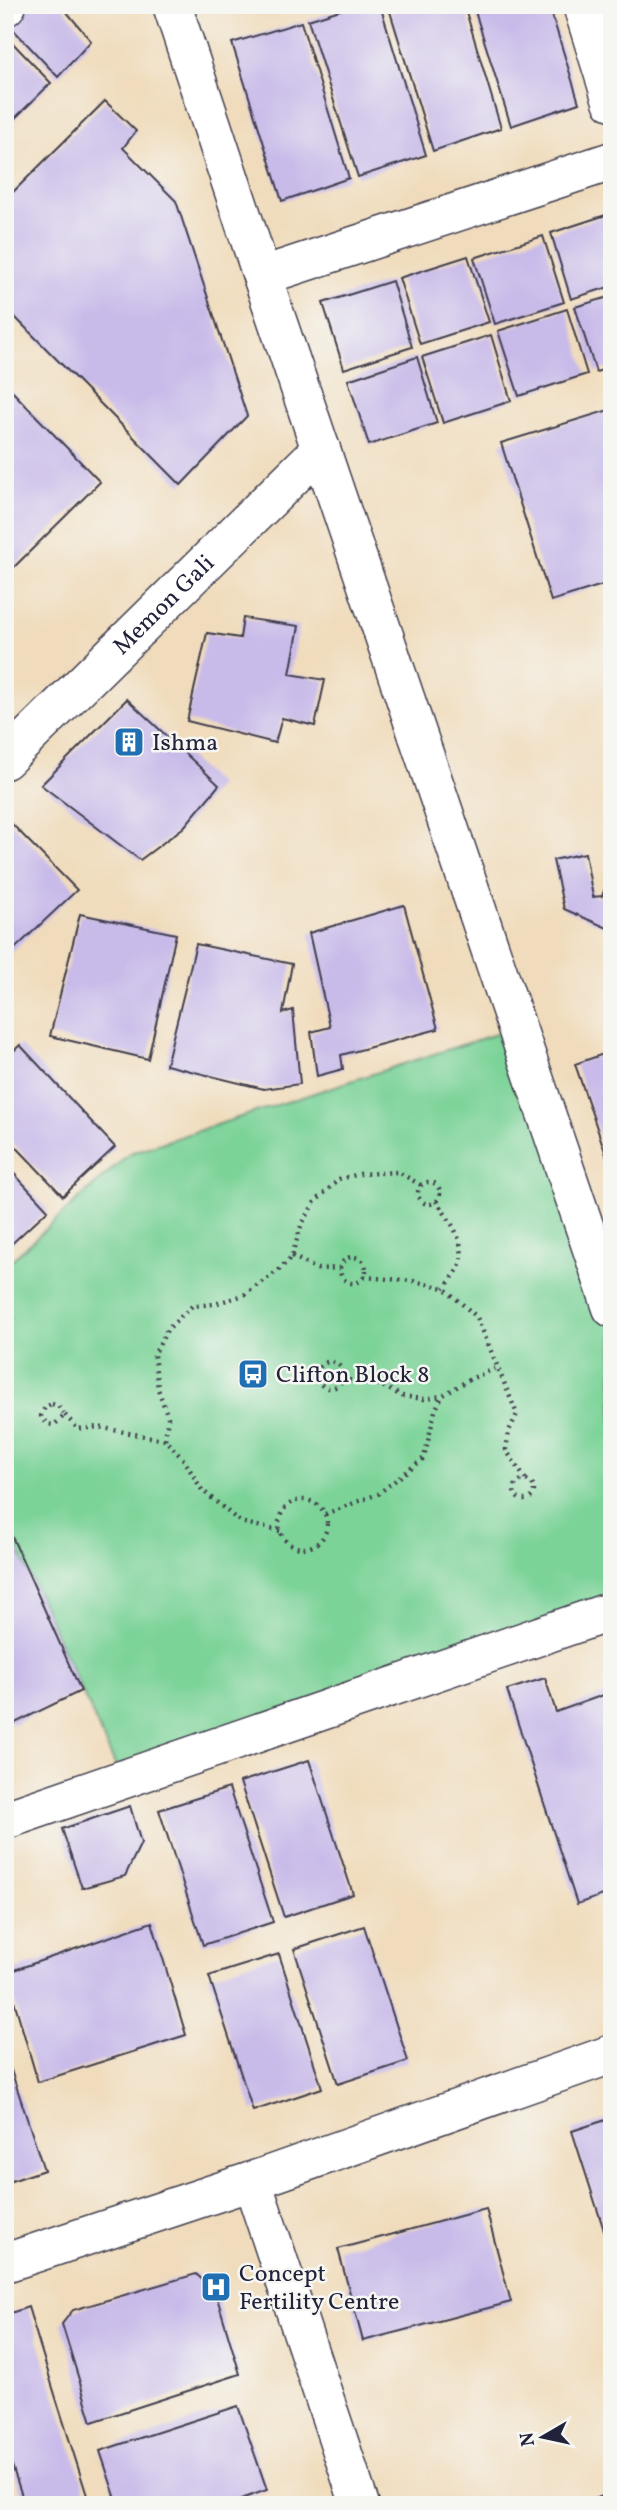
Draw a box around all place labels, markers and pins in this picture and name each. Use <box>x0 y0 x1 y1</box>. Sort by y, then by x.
building icon: Ishma <box>112 725 146 759</box>
place label: Ishma <box>152 727 218 761</box>
bus stop icon: Clifton Block 8 <box>236 1357 270 1391</box>
place label: Clifton Block 8 <box>276 1359 429 1393</box>
place label: Concept Fertility Centre <box>239 2258 399 2320</box>
hospital icon: Concept Fertility Centre <box>199 2270 233 2304</box>

